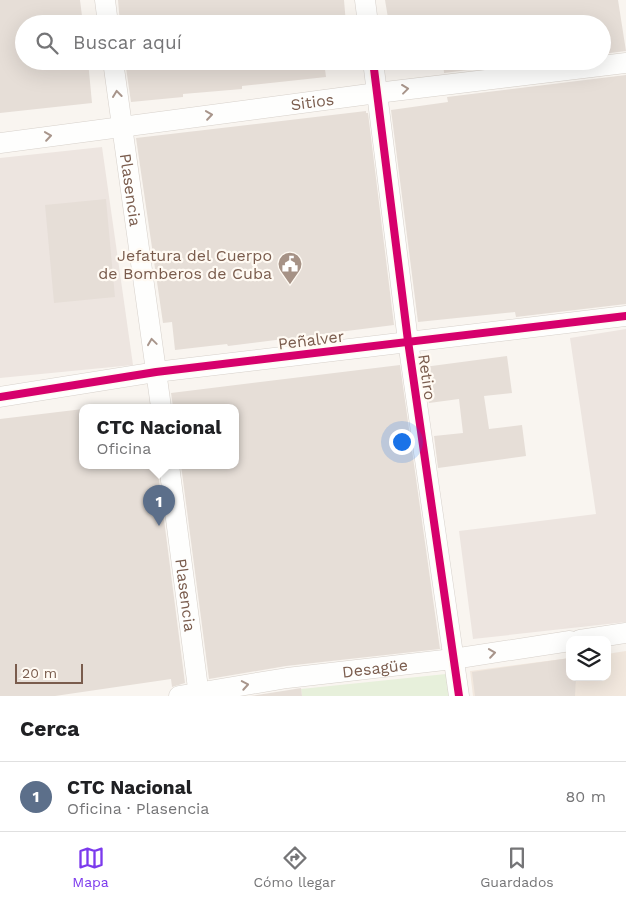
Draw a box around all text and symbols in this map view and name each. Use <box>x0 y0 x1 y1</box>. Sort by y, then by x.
search box <box>15 15 611 70</box>
icon: search <box>33 29 61 57</box>
text: Buscar aquí <box>73 31 182 54</box>
one-way arrow <box>402 84 410 95</box>
street label: Sitios <box>289 89 335 114</box>
one-way arrow <box>112 90 123 98</box>
one-way arrow <box>206 110 214 121</box>
one-way arrow <box>45 131 53 142</box>
street label: Plasencia <box>116 152 145 228</box>
place label: Jefatura del Cuerpo de Bomberos de Cuba <box>98 246 272 283</box>
public building icon: Jefatura del Cuerpo de Bomberos de Cuba <box>277 251 303 285</box>
street label: Peñalver <box>277 326 346 353</box>
one-way arrow <box>147 337 158 345</box>
street label: Retiro <box>414 353 440 401</box>
popup <box>79 404 239 469</box>
text: CTC Nacional <box>97 416 221 439</box>
your location <box>389 429 415 455</box>
text: Oficina <box>97 439 151 458</box>
pin: 1 <box>143 485 175 526</box>
street label: Plasencia <box>172 557 200 633</box>
map controls <box>566 636 611 681</box>
button: layers <box>566 636 611 681</box>
one-way arrow <box>489 648 497 659</box>
street label: Desagüe <box>341 655 409 681</box>
scale bar <box>15 661 82 684</box>
text: 20 m <box>22 665 57 681</box>
one-way arrow <box>240 681 249 691</box>
text: Cerca <box>20 716 79 741</box>
text: CTC Nacional <box>67 776 192 799</box>
text: 1 <box>33 787 39 806</box>
text: 80 m <box>565 787 606 806</box>
text: Oficina · Plasencia <box>67 799 209 818</box>
tab: Mapa <box>72 844 109 890</box>
tab: Cómo llegar <box>253 844 336 890</box>
tab: Guardados <box>480 844 554 890</box>

